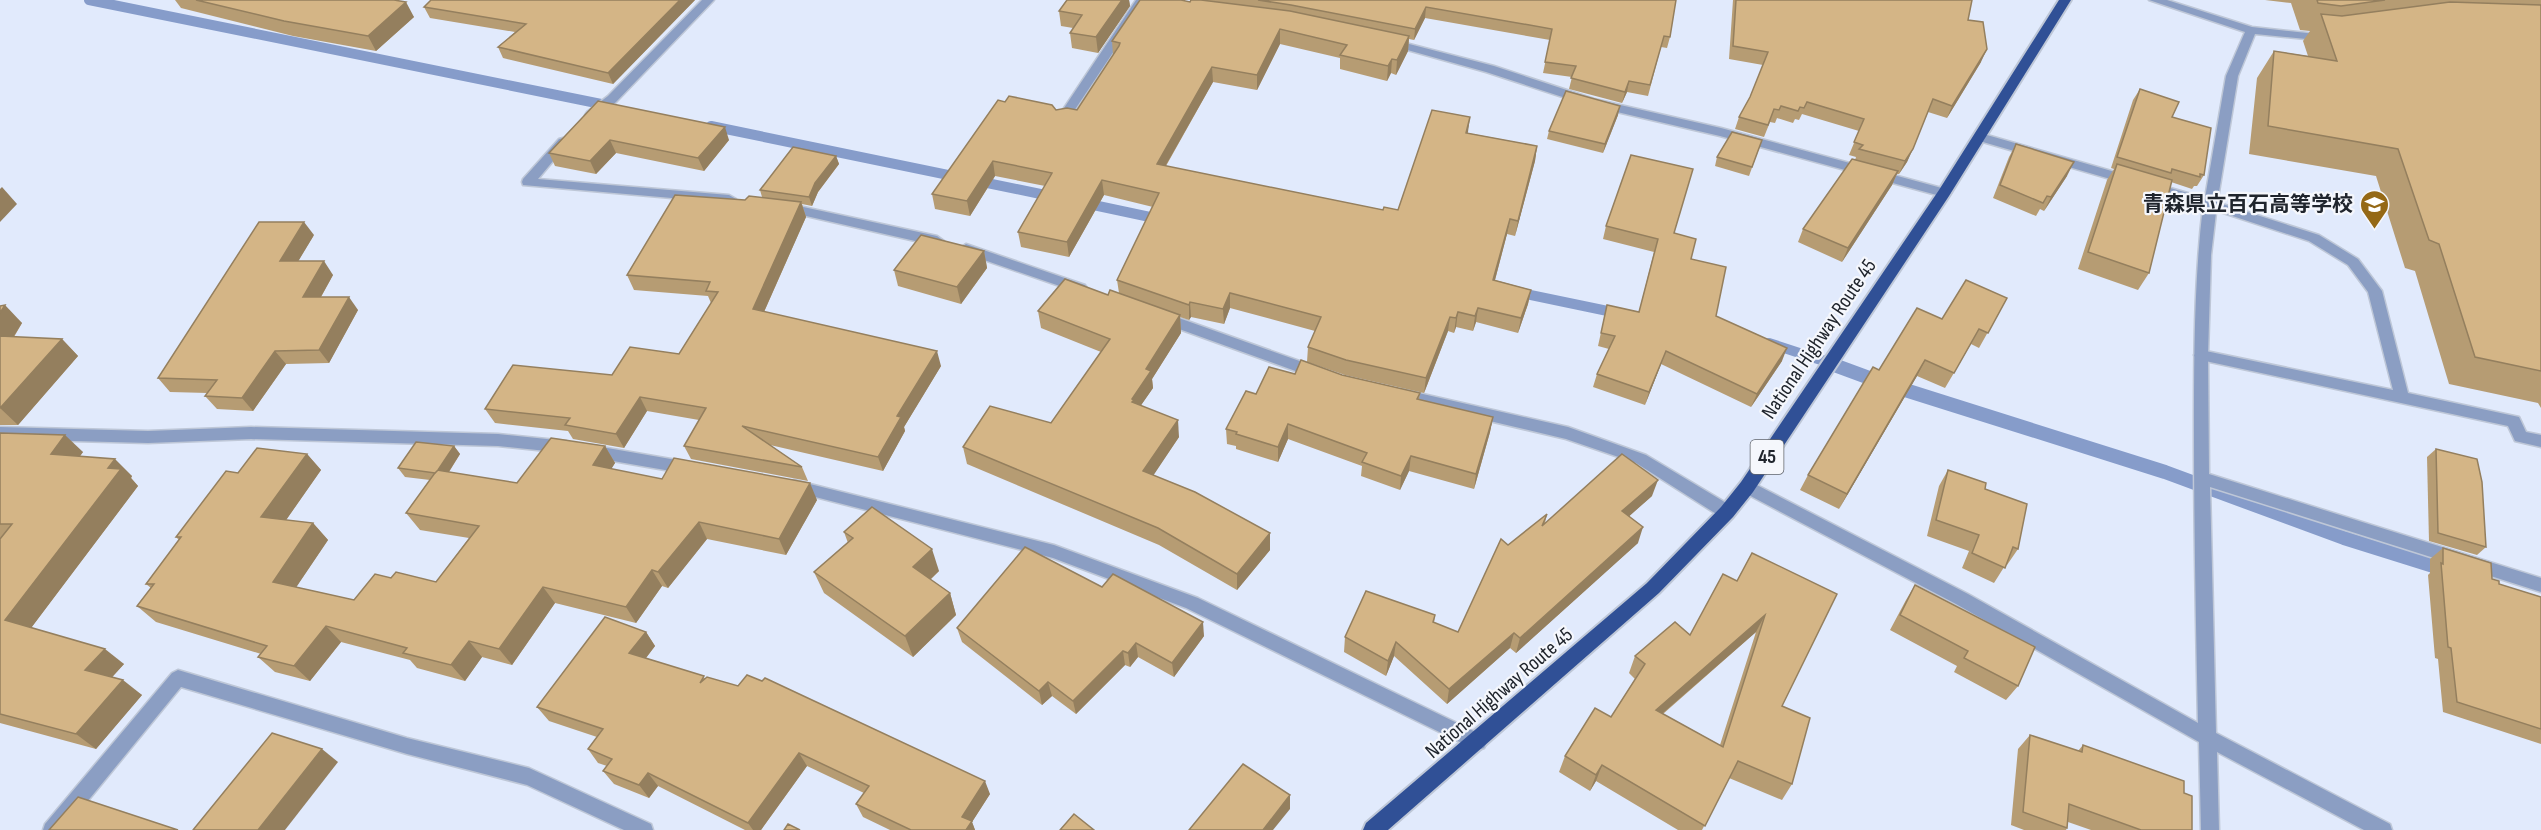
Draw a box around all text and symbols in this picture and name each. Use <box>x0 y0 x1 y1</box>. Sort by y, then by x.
school or university icon: 青森県立百石高等学校 <box>2358 188 2390 230</box>
place label: 青森県立百石高等学校 <box>2143 192 2353 217</box>
street label: National Highway Route 45 <box>1756 254 1882 424</box>
road number: 45 <box>1750 440 1784 474</box>
street label: National Highway Route 45 <box>1420 622 1578 764</box>

